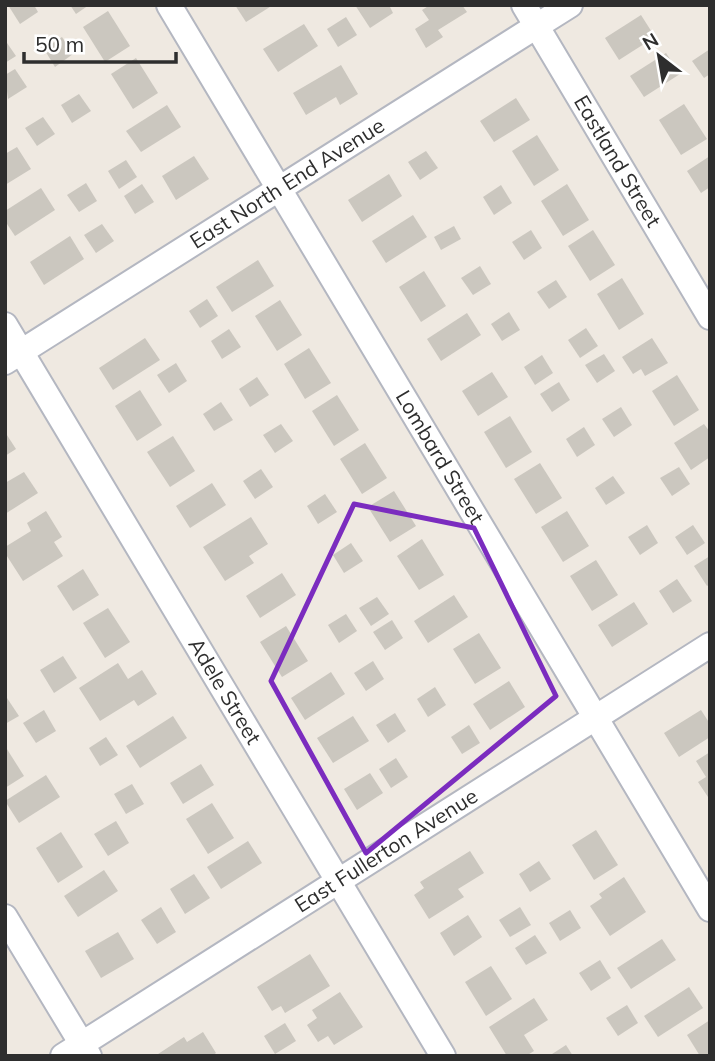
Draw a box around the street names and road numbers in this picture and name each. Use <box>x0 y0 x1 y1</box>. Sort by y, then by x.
street label: Eastland Street <box>569 90 667 231</box>
street label: East North End Avenue <box>185 112 389 254</box>
street label: Lombard Street <box>391 385 490 528</box>
street label: Adele Street <box>183 633 267 749</box>
street label: East Fullerton Avenue <box>290 782 482 917</box>

